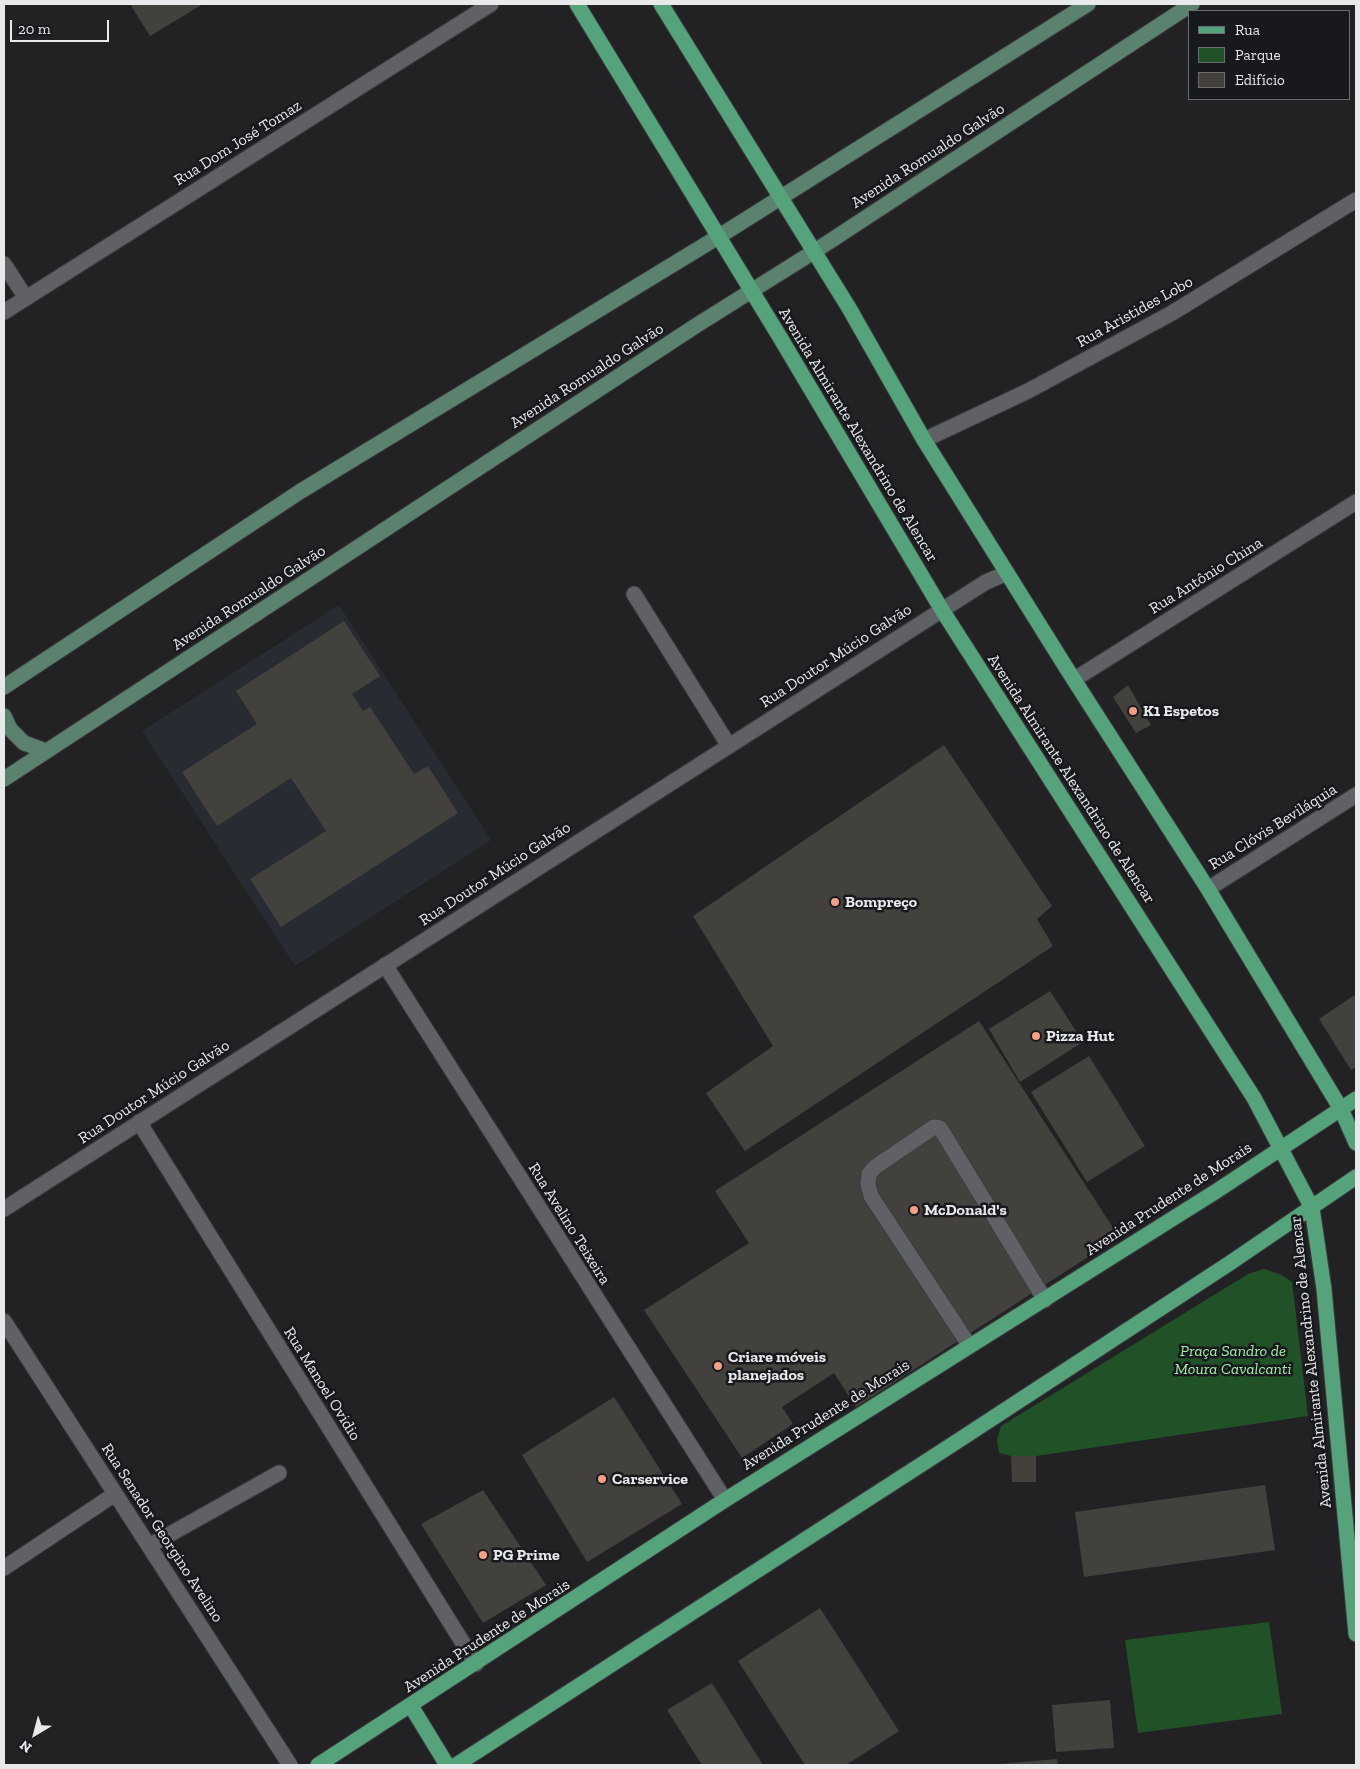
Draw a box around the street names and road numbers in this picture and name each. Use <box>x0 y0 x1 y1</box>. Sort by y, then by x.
street label: Rua Dom José Tomaz <box>171 96 305 190</box>
street label: Avenida Romualdo Galvão <box>848 99 1008 213</box>
street label: Rua Aristides Lobo <box>1074 272 1196 352</box>
street label: Avenida Almirante Alexandrino de Alencar <box>774 304 942 566</box>
street label: Avenida Romualdo Galvão <box>507 319 667 433</box>
street label: Rua Antônio China <box>1146 533 1266 619</box>
street label: Avenida Romualdo Galvão <box>169 541 329 655</box>
street label: Rua Doutor Múcio Galvão <box>757 600 915 712</box>
street label: Avenida Almirante Alexandrino de Alencar <box>983 651 1159 907</box>
street label: Rua Clóvis Beviláquia <box>1205 780 1341 874</box>
street label: Rua Doutor Múcio Galvão <box>416 818 574 930</box>
street label: Rua Doutor Múcio Galvão <box>75 1036 233 1148</box>
street label: Avenida Prudente de Morais <box>1082 1138 1256 1260</box>
street label: Rua Avelino Teixeira <box>524 1159 614 1289</box>
street label: Avenida Almirante Alexandrino de Alencar <box>1286 1215 1336 1509</box>
street label: Rua Manoel Ovidio <box>279 1324 365 1444</box>
street label: Avenida Prudente de Morais <box>739 1355 913 1475</box>
street label: Rua Senador Georgino Avelino <box>97 1440 227 1626</box>
street label: Avenida Prudente de Morais <box>400 1575 574 1697</box>

